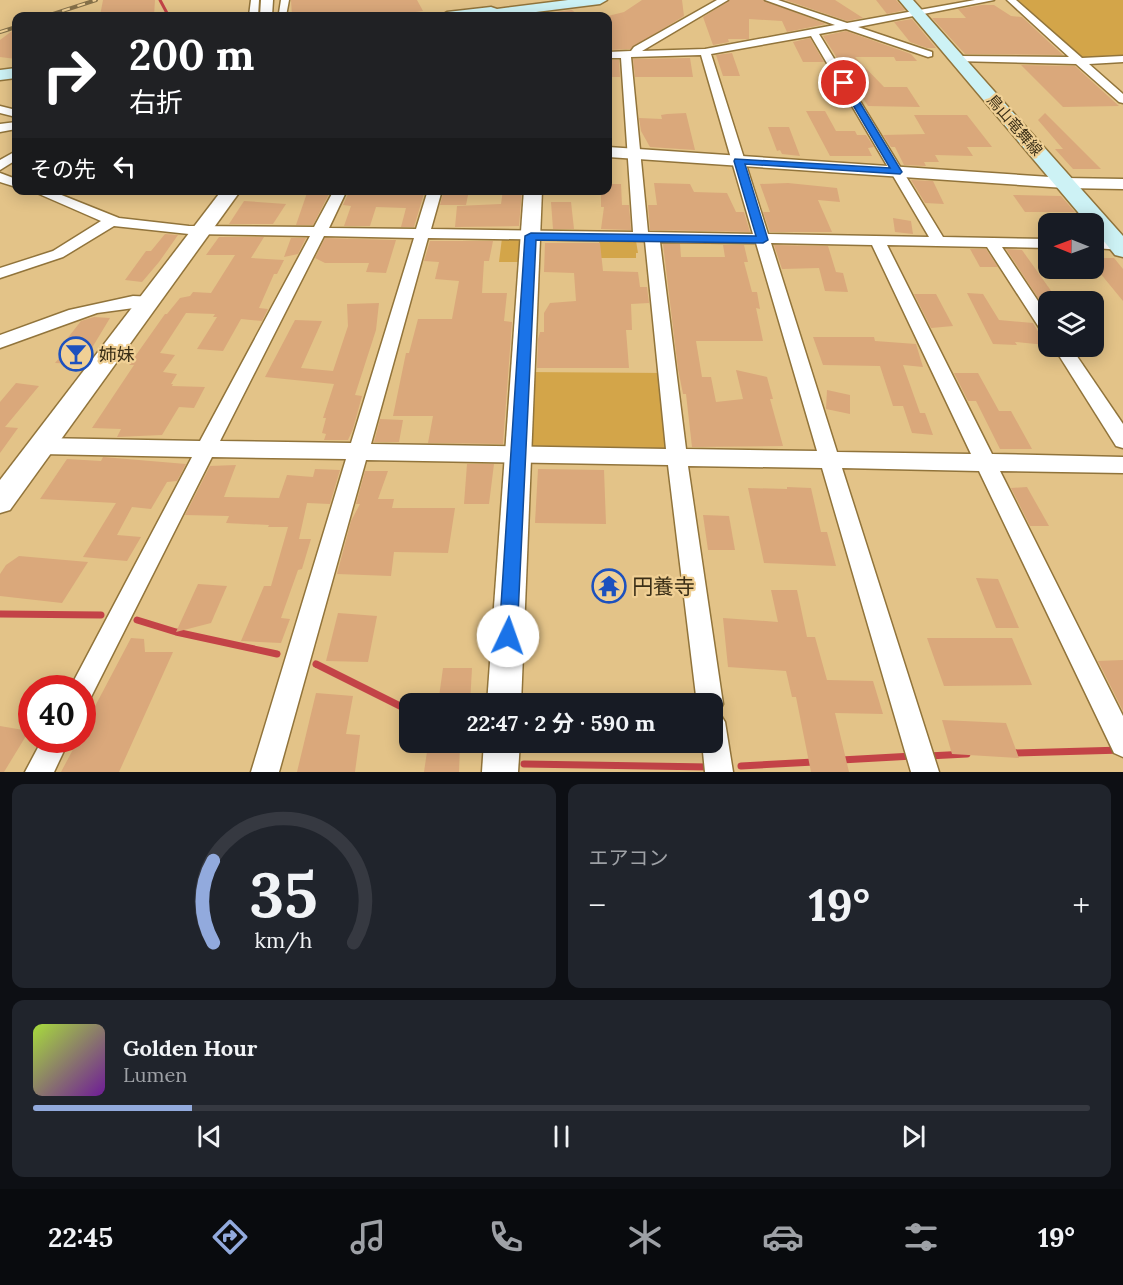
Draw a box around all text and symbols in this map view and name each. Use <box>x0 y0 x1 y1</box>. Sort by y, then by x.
text: 200 m <box>129 28 255 82</box>
icon: right <box>30 36 108 114</box>
pin <box>818 57 869 108</box>
icon: arrive <box>827 66 860 99</box>
text: 右折 <box>129 85 183 119</box>
street label: 鳥山竜舞線 <box>983 90 1047 160</box>
icon: left <box>108 150 141 183</box>
text: その先 <box>30 155 96 183</box>
north arrow <box>1038 213 1104 279</box>
map controls <box>1038 213 1104 357</box>
button: layers <box>1038 291 1104 357</box>
bar icon: 姉妹 <box>58 336 94 372</box>
place label: 姉妹 <box>99 343 135 366</box>
temple icon: 円養寺 <box>591 568 627 604</box>
place label: 円養寺 <box>632 573 695 600</box>
position arrow <box>476 604 540 668</box>
speed limit sign: 40 <box>18 675 96 753</box>
text: 22:47 · 2 分 · 590 m <box>467 709 655 737</box>
text: エアコン <box>589 845 669 870</box>
text: 35 <box>249 854 318 934</box>
text: 19° <box>809 876 870 933</box>
text: − <box>589 884 606 926</box>
text: + <box>1072 884 1090 926</box>
text: km/h <box>255 926 313 954</box>
text: Golden Hour <box>123 1034 257 1062</box>
text: Lumen <box>123 1062 187 1087</box>
icon: previous <box>193 1120 226 1153</box>
icon: pause <box>545 1120 578 1153</box>
icon: next <box>897 1120 930 1153</box>
icon: directions <box>209 1216 251 1258</box>
icon: music <box>347 1216 389 1258</box>
icon: phone <box>485 1216 527 1258</box>
icon: climate <box>624 1216 666 1258</box>
icon: car <box>762 1216 804 1258</box>
icon: filters <box>900 1216 942 1258</box>
text: 22:45 <box>48 1220 113 1254</box>
text: 19° <box>1038 1220 1075 1254</box>

